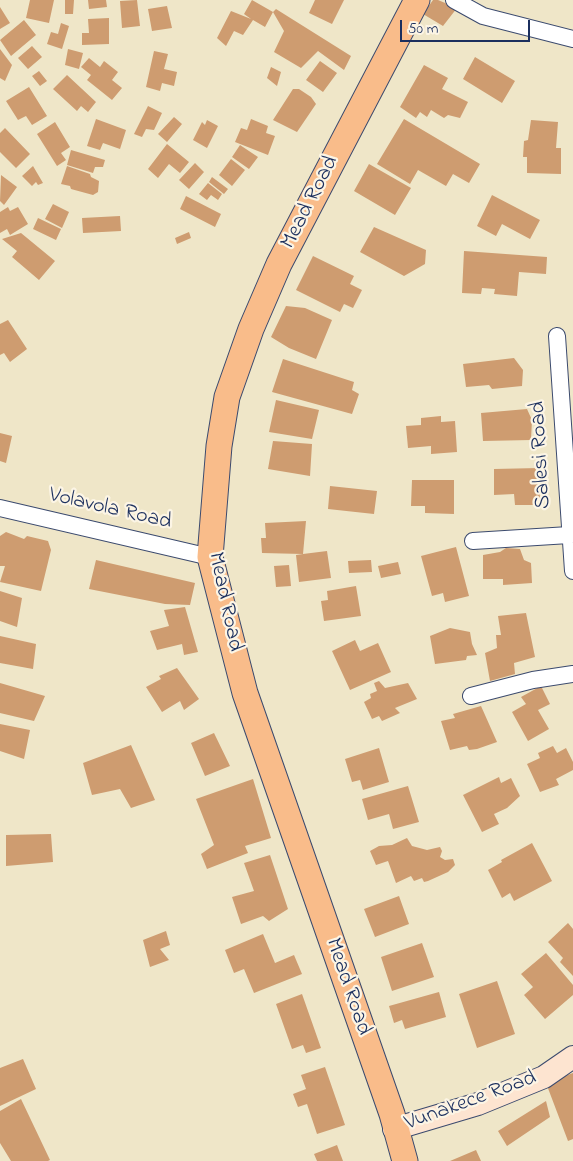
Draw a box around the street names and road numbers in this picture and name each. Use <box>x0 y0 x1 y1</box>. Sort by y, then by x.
street label: Mead Road <box>276 152 346 254</box>
street label: Salesi Road <box>526 400 558 510</box>
street label: Volavola Road <box>46 483 174 537</box>
street label: Mead Road <box>201 550 247 654</box>
street label: Mead Road <box>318 935 376 1039</box>
street label: Vunakece Road <box>402 1066 540 1138</box>

